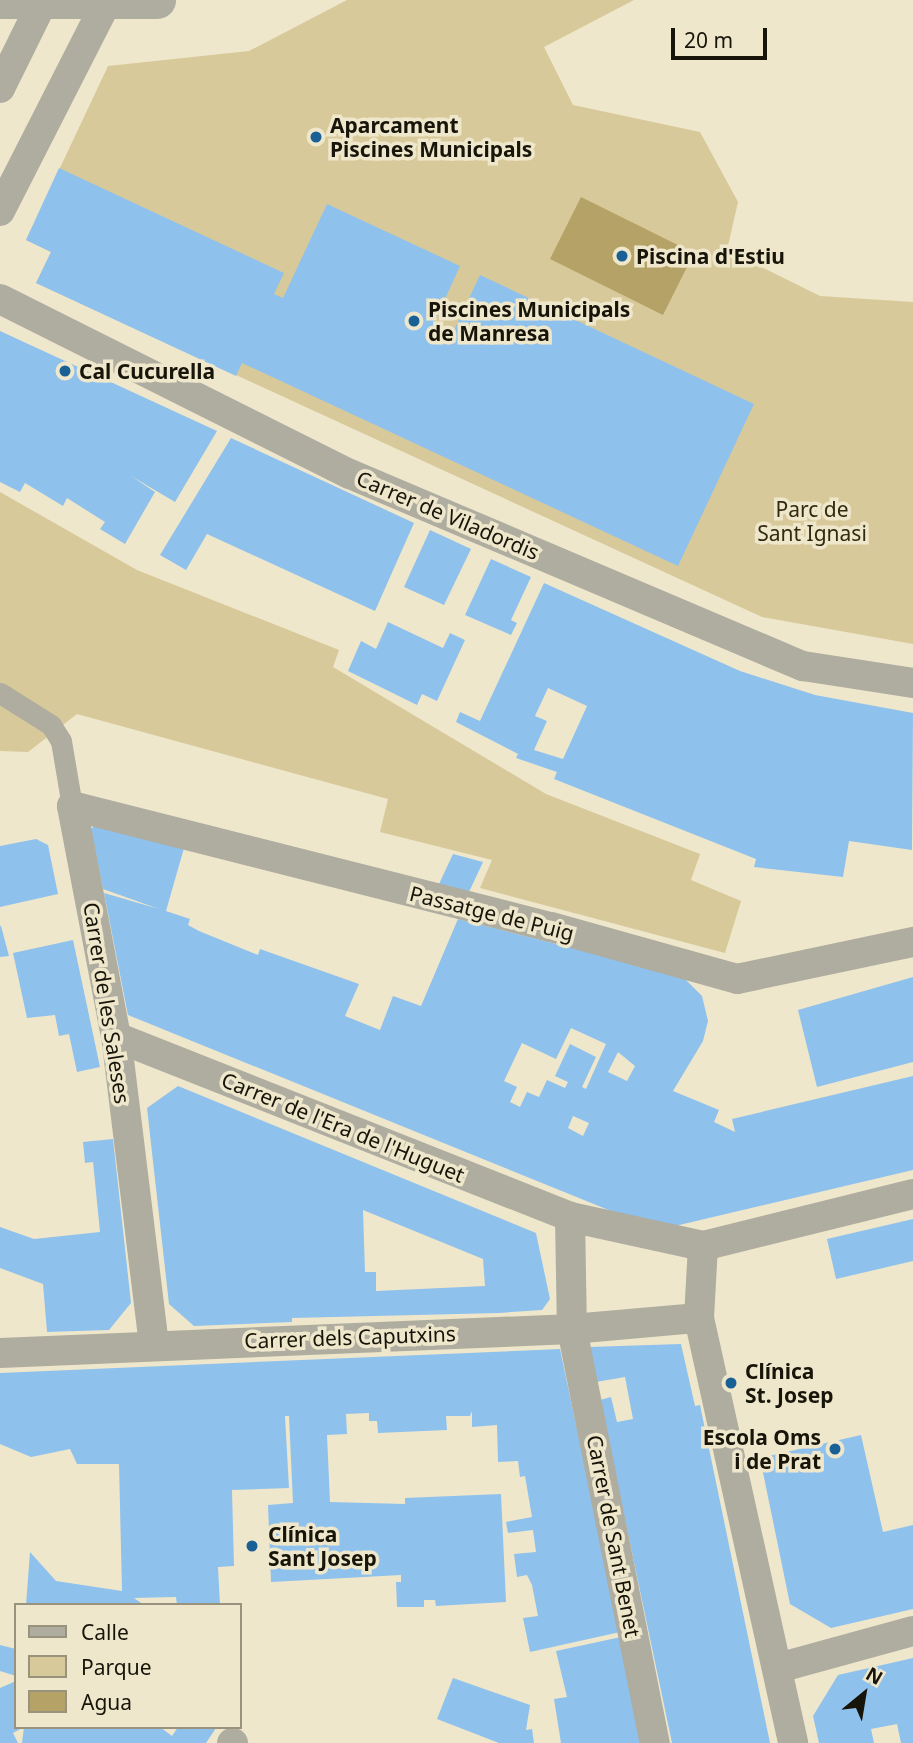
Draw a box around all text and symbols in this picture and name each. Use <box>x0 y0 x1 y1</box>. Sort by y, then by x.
scale bar <box>675 14 771 58</box>
text: 20 m <box>684 26 733 54</box>
place label: Aparcament Piscines Municipals <box>330 112 532 162</box>
marker: Aparcament Piscines Municipals <box>308 129 324 145</box>
place label: Piscina d'Estiu <box>636 243 785 269</box>
marker: Piscina d'Estiu <box>614 248 630 264</box>
place label: Piscines Municipals de Manresa <box>428 296 630 346</box>
marker: Piscines Municipals de Manresa <box>406 313 422 329</box>
place label: Cal Cucurella <box>79 358 215 384</box>
marker: Cal Cucurella <box>57 363 73 379</box>
street label: Carrer de Viladordis <box>353 465 543 565</box>
park label: Parc de Sant Ignasi <box>757 496 867 546</box>
street label: Passatge de Puig <box>407 880 577 946</box>
street label: Carrer de les Saleses <box>79 901 135 1105</box>
street label: Carrer de l'Era de l'Huguet <box>218 1067 468 1187</box>
street label: Carrer dels Caputxins <box>244 1321 456 1353</box>
place label: Clínica St. Josep <box>745 1358 833 1408</box>
marker: Clínica St. Josep <box>723 1375 739 1391</box>
place label: Escola Oms i de Prat <box>703 1424 821 1474</box>
street label: Carrer de Sant Benet <box>582 1433 646 1639</box>
marker: Escola Oms i de Prat <box>827 1441 843 1457</box>
place label: Clínica Sant Josep <box>268 1521 377 1571</box>
marker: Clínica Sant Josep <box>242 1536 262 1556</box>
legend <box>14 1603 242 1729</box>
text: Calle <box>81 1618 129 1646</box>
text: Parque <box>81 1653 151 1681</box>
north arrow <box>829 1659 899 1729</box>
text: N <box>861 1661 888 1691</box>
text: Agua <box>81 1688 132 1716</box>

